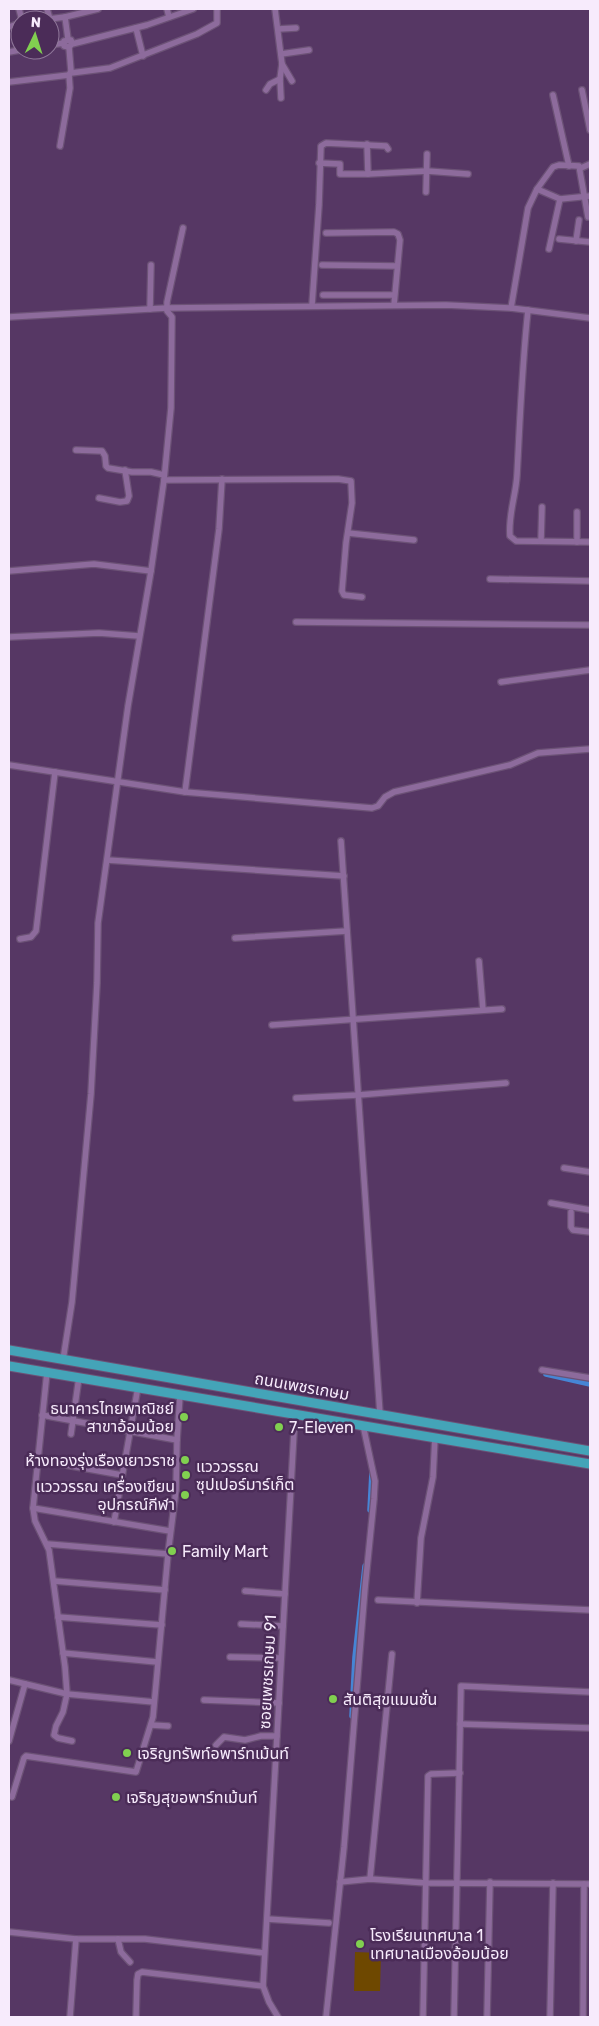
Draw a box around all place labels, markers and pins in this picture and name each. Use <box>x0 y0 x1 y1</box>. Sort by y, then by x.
place label: ธนาคารไทยพาณิชย์ สาขาอ้อมน้อย <box>50 1399 174 1436</box>
marker: ธนาคารไทยพาณิชย์ สาขาอ้อมน้อย <box>178 1411 190 1423</box>
place label: 7-Eleven <box>289 1418 354 1437</box>
marker: 7-Eleven <box>273 1421 285 1433</box>
place label: ห้างทองรุ่งเรืองเยาวราช <box>25 1451 175 1470</box>
marker: ห้างทองรุ่งเรืองเยาวราช <box>179 1454 191 1466</box>
place label: แวววรรณ ซุปเปอร์มาร์เก็ต <box>196 1457 294 1494</box>
marker: แวววรรณ ซุปเปอร์มาร์เก็ต <box>180 1469 192 1481</box>
place label: แวววรรณ เครื่องเขียน อุปกรณ์กีฬา <box>36 1475 175 1514</box>
marker: แวววรรณ เครื่องเขียน อุปกรณ์กีฬา <box>179 1489 191 1501</box>
place label: Family Mart <box>182 1542 268 1561</box>
marker: Family Mart <box>166 1545 178 1557</box>
place label: สันติสุขแมนชั่น <box>343 1689 437 1709</box>
marker: สันติสุขแมนชั่น <box>327 1693 339 1705</box>
place label: เจริญทรัพท์อพาร์ทเม้นท์ <box>137 1744 289 1763</box>
marker: เจริญทรัพท์อพาร์ทเม้นท์ <box>121 1747 133 1759</box>
place label: เจริญสุขอพาร์ทเม้นท์ <box>126 1788 257 1807</box>
marker: เจริญสุขอพาร์ทเม้นท์ <box>110 1791 122 1803</box>
place label: โรงเรียนเทศบาล 1 เทศบาลเมืองอ้อมน้อย <box>370 1926 509 1963</box>
marker: โรงเรียนเทศบาล 1 เทศบาลเมืองอ้อมน้อย <box>354 1938 366 1950</box>

